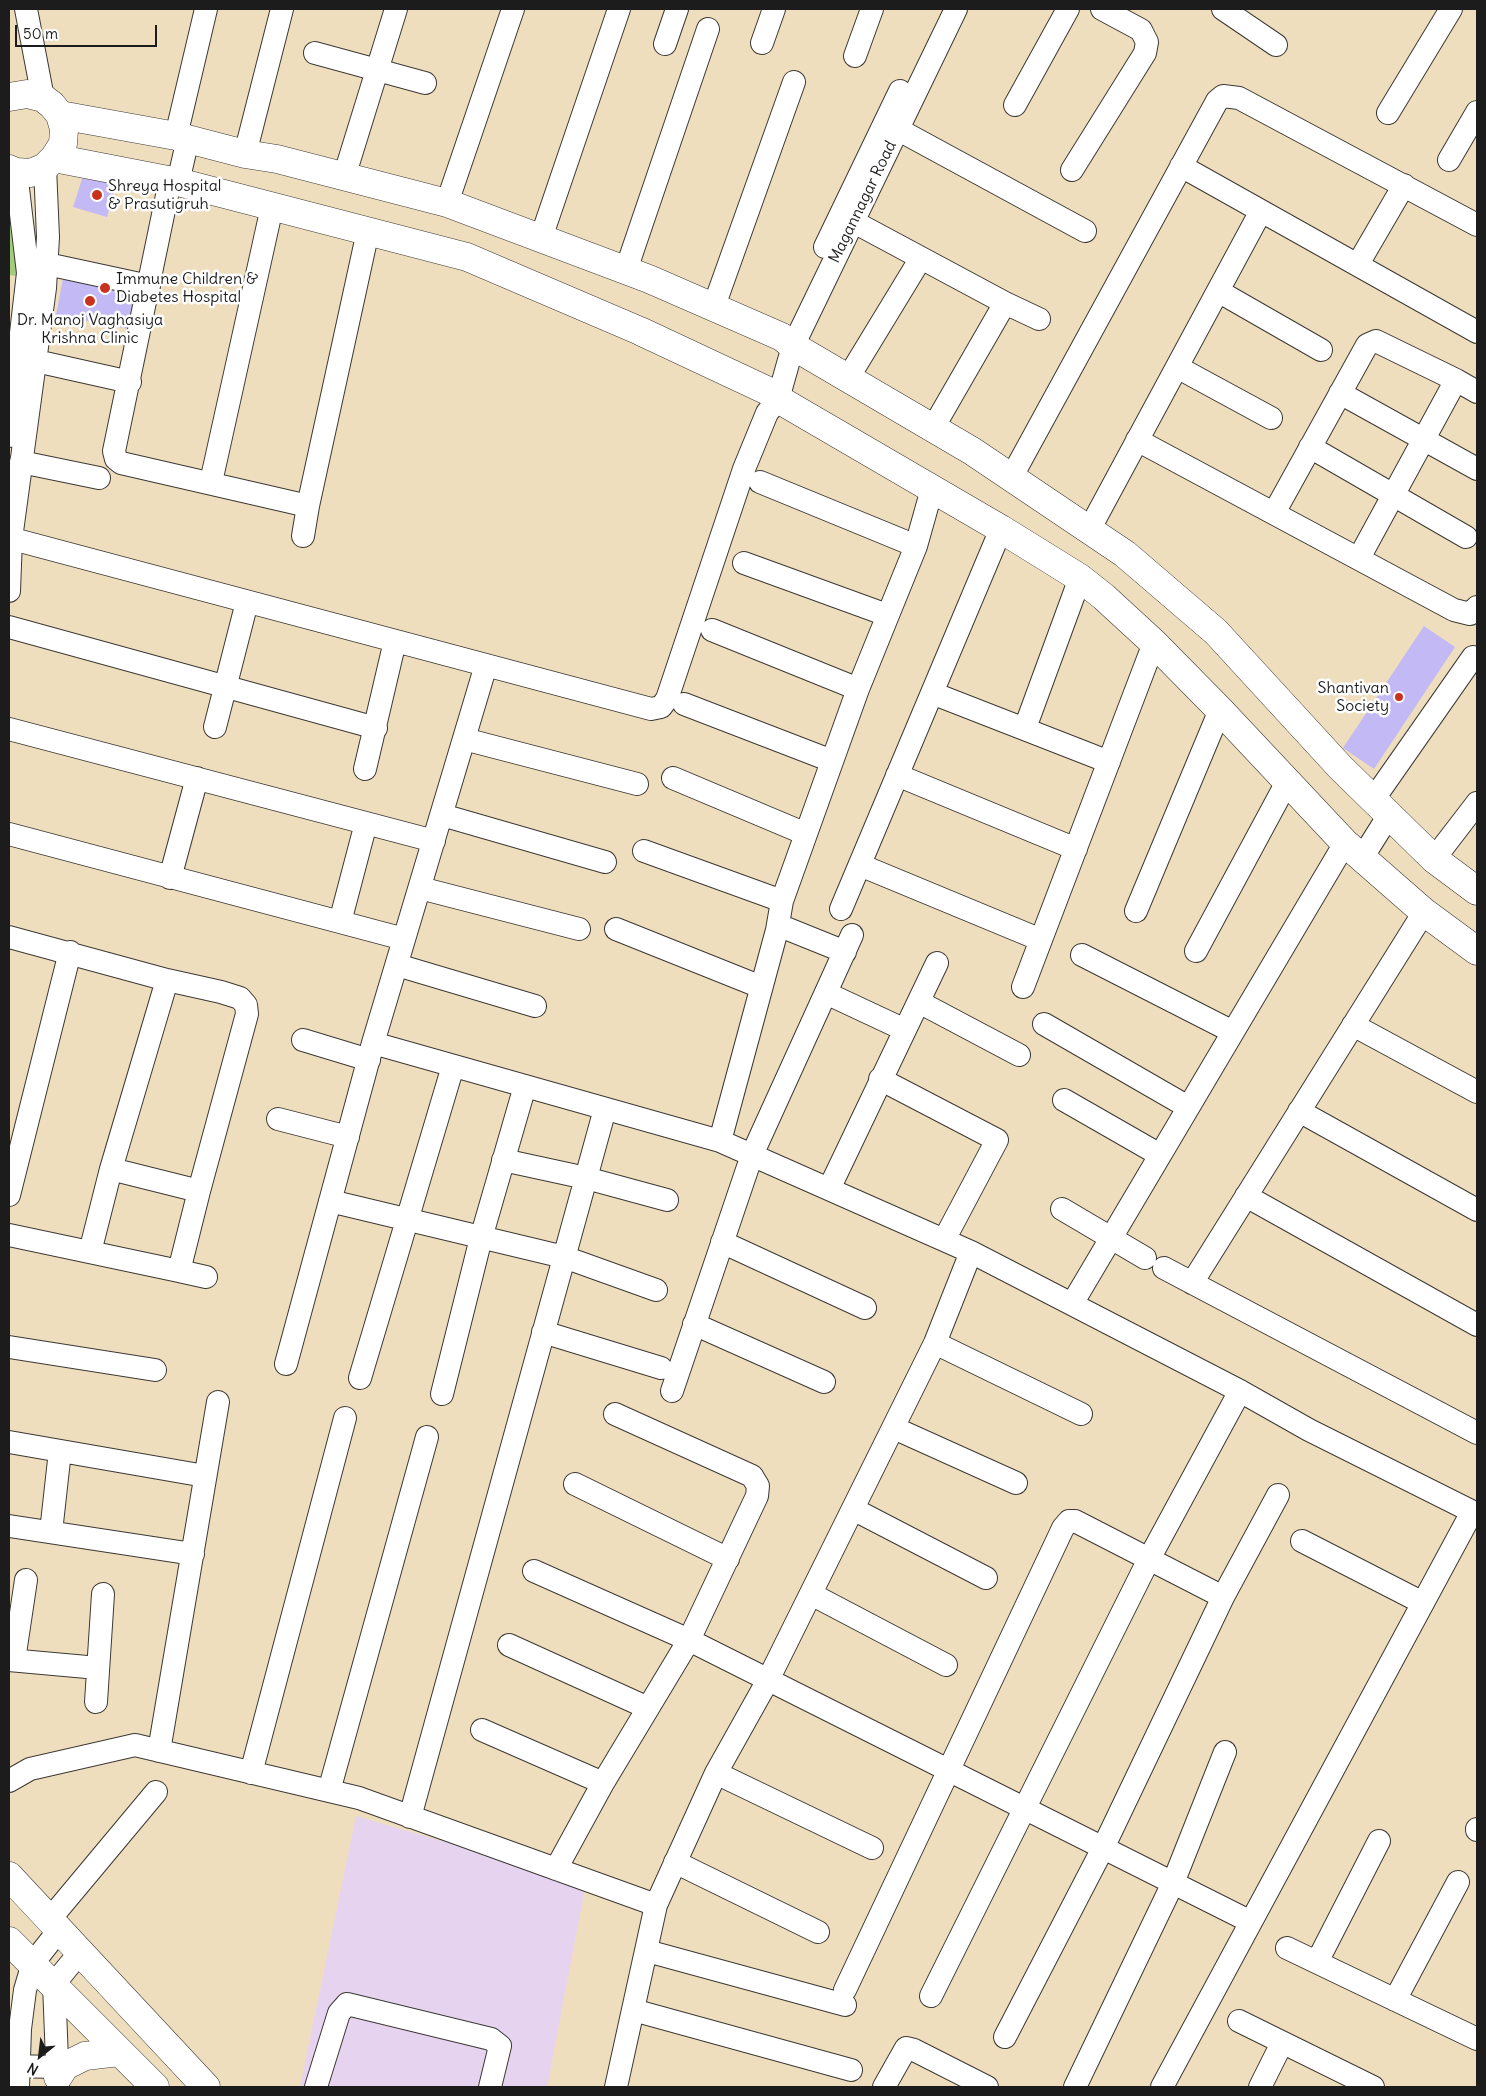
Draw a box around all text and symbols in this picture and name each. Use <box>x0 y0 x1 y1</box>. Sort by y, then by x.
scale bar <box>18 15 160 47</box>
text: 50 m <box>23 24 58 43</box>
street label: Magannagar Road <box>825 138 901 266</box>
place label: Shreya Hospital & Prasutigruh <box>108 176 221 214</box>
marker: Shreya Hospital & Prasutigruh <box>90 188 104 202</box>
place label: Immune Children & Diabetes Hospital <box>116 269 258 307</box>
marker: Immune Children & Diabetes Hospital <box>98 281 112 295</box>
marker: Dr. Manoj Vaghasiya Krishna Clinic <box>83 294 97 308</box>
place label: Dr. Manoj Vaghasiya Krishna Clinic <box>17 310 163 348</box>
place label: Shantivan Society <box>1318 678 1389 716</box>
marker: Shantivan Society <box>1393 691 1405 703</box>
north arrow <box>15 2031 65 2081</box>
text: N <box>24 2059 41 2079</box>

